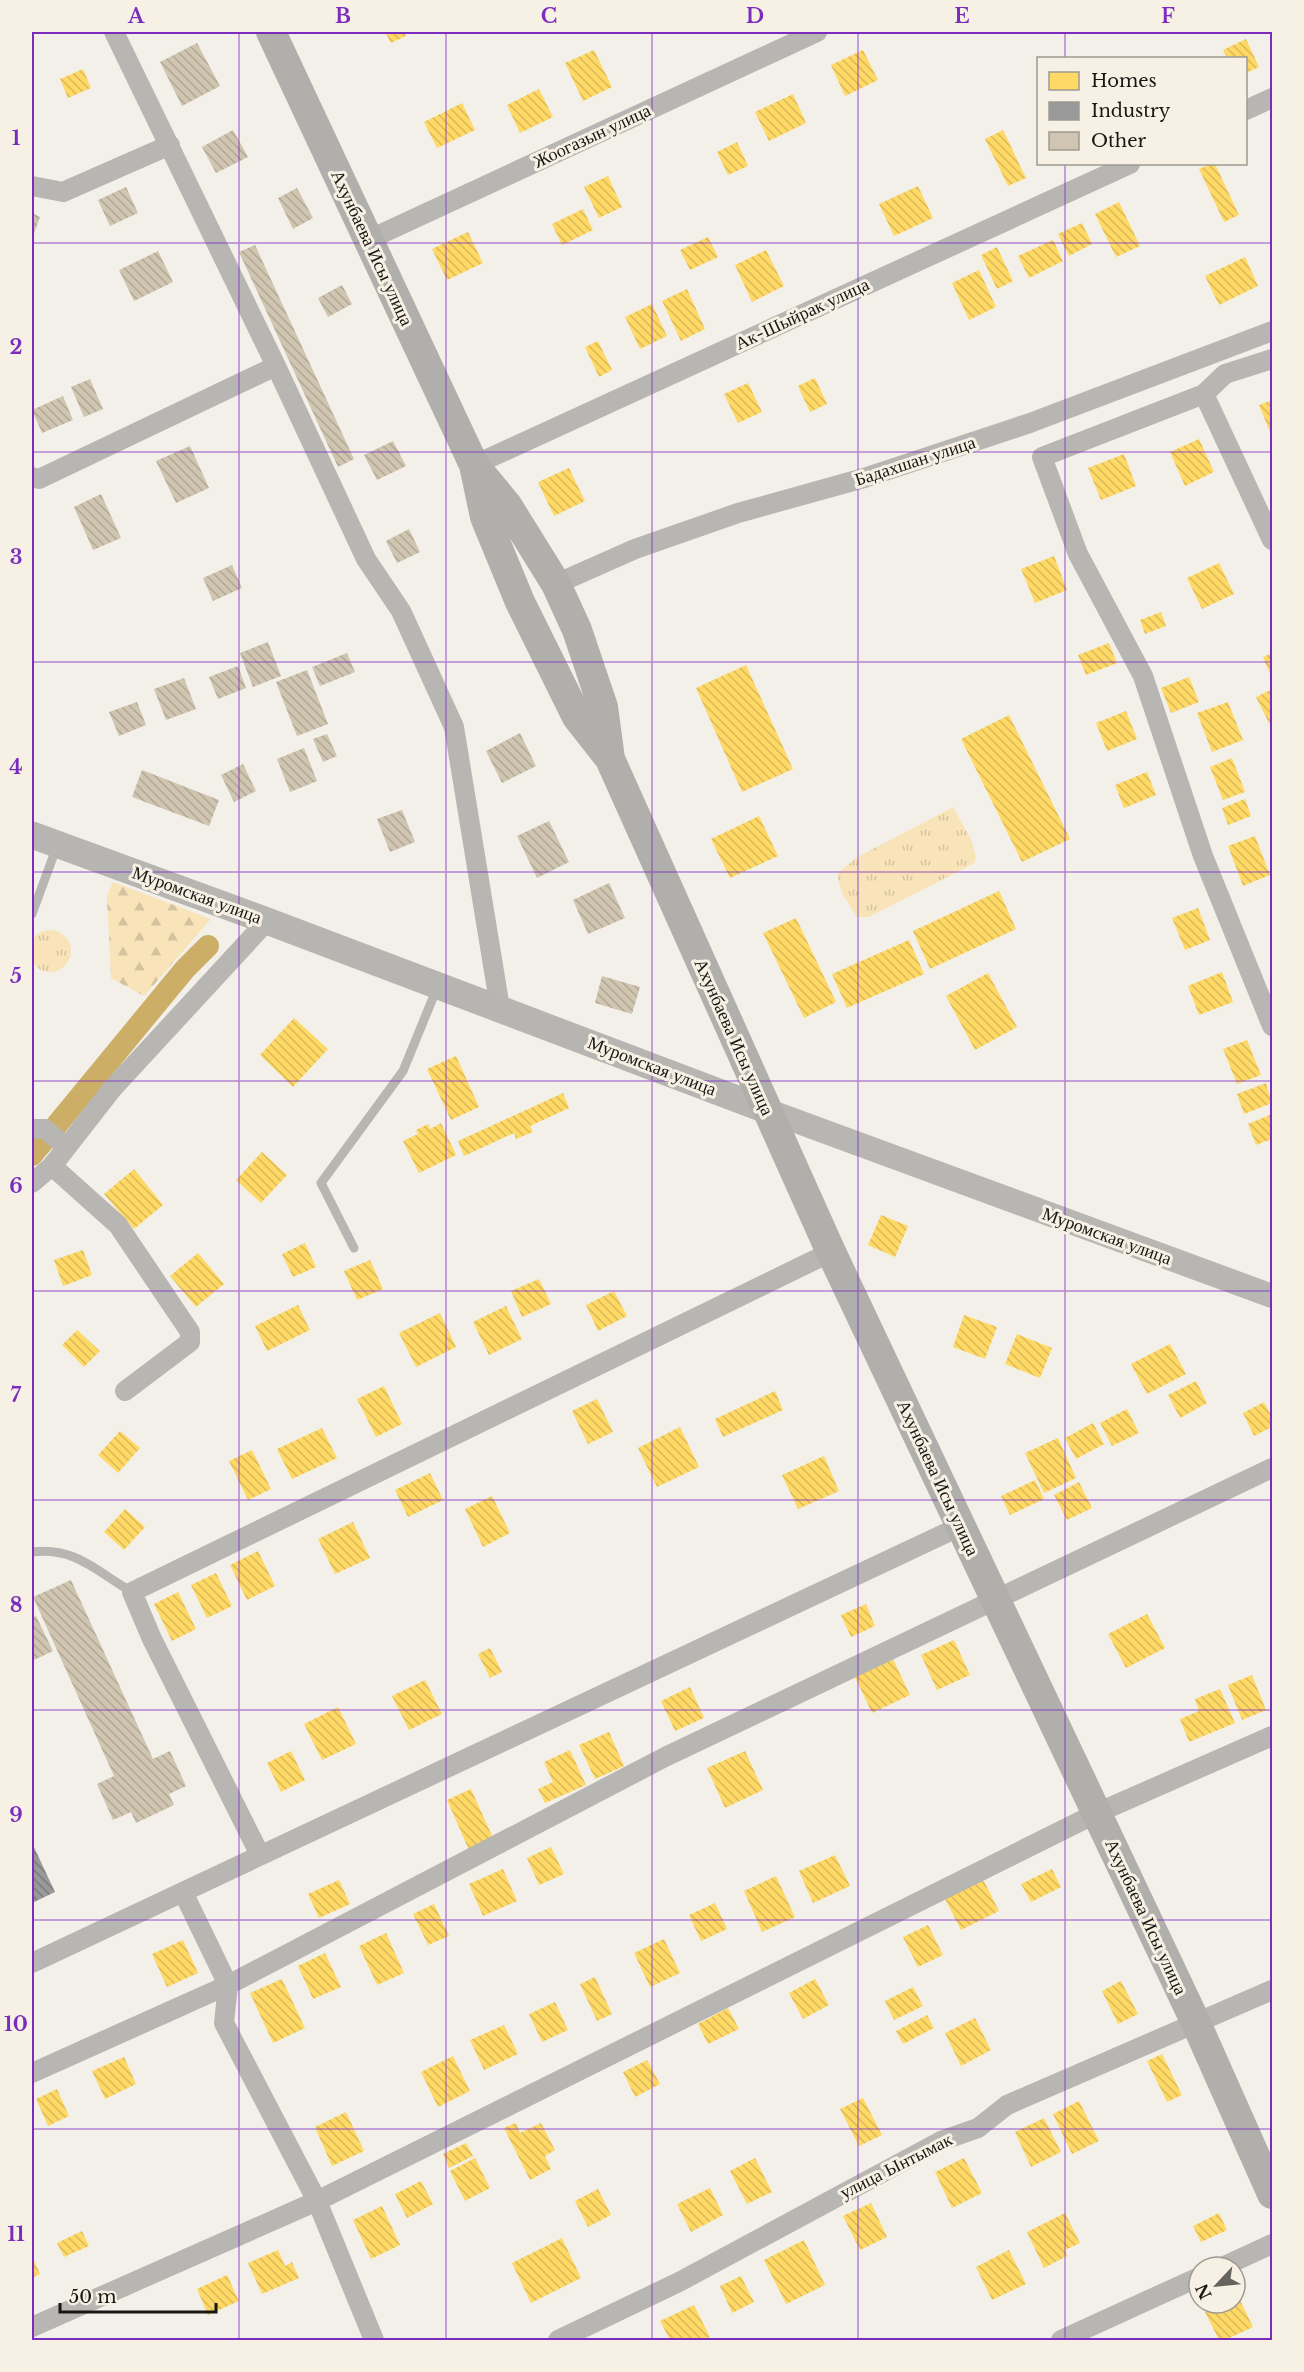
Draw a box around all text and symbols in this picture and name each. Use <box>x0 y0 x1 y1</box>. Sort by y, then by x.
text: A <box>127 4 145 28</box>
text: B <box>335 4 351 28</box>
text: C <box>541 4 557 28</box>
text: D <box>746 4 764 28</box>
text: E <box>954 4 970 28</box>
text: F <box>1161 4 1175 28</box>
legend <box>1037 57 1247 165</box>
text: Homes <box>1091 70 1157 92</box>
street label: Жоогазын улица <box>530 99 654 173</box>
text: Industry <box>1091 100 1171 122</box>
text: 1 <box>12 126 21 150</box>
text: Other <box>1091 130 1147 152</box>
street label: Ахунбаева Исы улица <box>326 167 418 329</box>
street label: Ак-Шыйрак улица <box>732 273 873 355</box>
text: 2 <box>9 335 23 359</box>
street label: Бадахшан улица <box>852 431 978 491</box>
text: 3 <box>10 545 22 569</box>
text: 4 <box>9 755 23 779</box>
street label: Муромская улица <box>129 861 265 929</box>
street label: Ахунбаева Исы улица <box>690 955 778 1119</box>
text: 5 <box>10 964 22 988</box>
street label: Муромская улица <box>585 1031 719 1101</box>
text: 6 <box>9 1174 23 1198</box>
street label: Муромская улица <box>1039 1202 1175 1270</box>
text: 7 <box>11 1383 22 1407</box>
street label: Ахунбаева Исы улица <box>892 1397 984 1559</box>
text: 8 <box>10 1593 22 1617</box>
text: 9 <box>9 1803 23 1827</box>
street label: Ахунбаева Исы улица <box>1100 1836 1192 1998</box>
text: 10 <box>4 2012 28 2036</box>
street label: улица Ынтымак <box>836 2128 956 2204</box>
text: 11 <box>7 2222 25 2246</box>
north arrow <box>1187 2255 1247 2315</box>
scale bar <box>60 2276 216 2314</box>
text: N <box>1191 2280 1216 2303</box>
text: 50 m <box>69 2286 117 2308</box>

